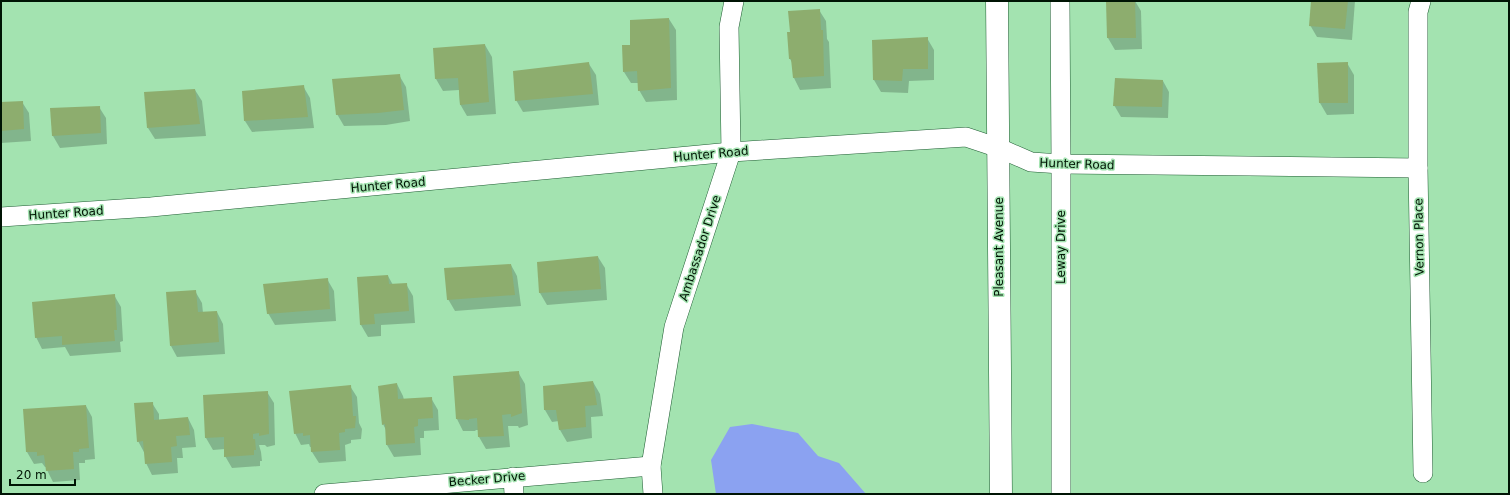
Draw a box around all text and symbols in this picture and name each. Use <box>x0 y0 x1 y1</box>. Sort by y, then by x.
street label: Hunter Road <box>673 144 749 164</box>
street label: Hunter Road <box>1039 156 1115 172</box>
street label: Hunter Road <box>350 175 426 195</box>
street label: Ambassador Drive <box>676 193 724 303</box>
street label: Pleasant Avenue <box>992 197 1006 297</box>
street label: Vernon Place <box>1411 198 1427 276</box>
street label: Hunter Road <box>28 203 104 223</box>
street label: Leway Drive <box>1054 210 1068 284</box>
scale bar <box>10 461 75 487</box>
text: 20 m <box>16 468 47 482</box>
street label: Becker Drive <box>448 469 526 489</box>

